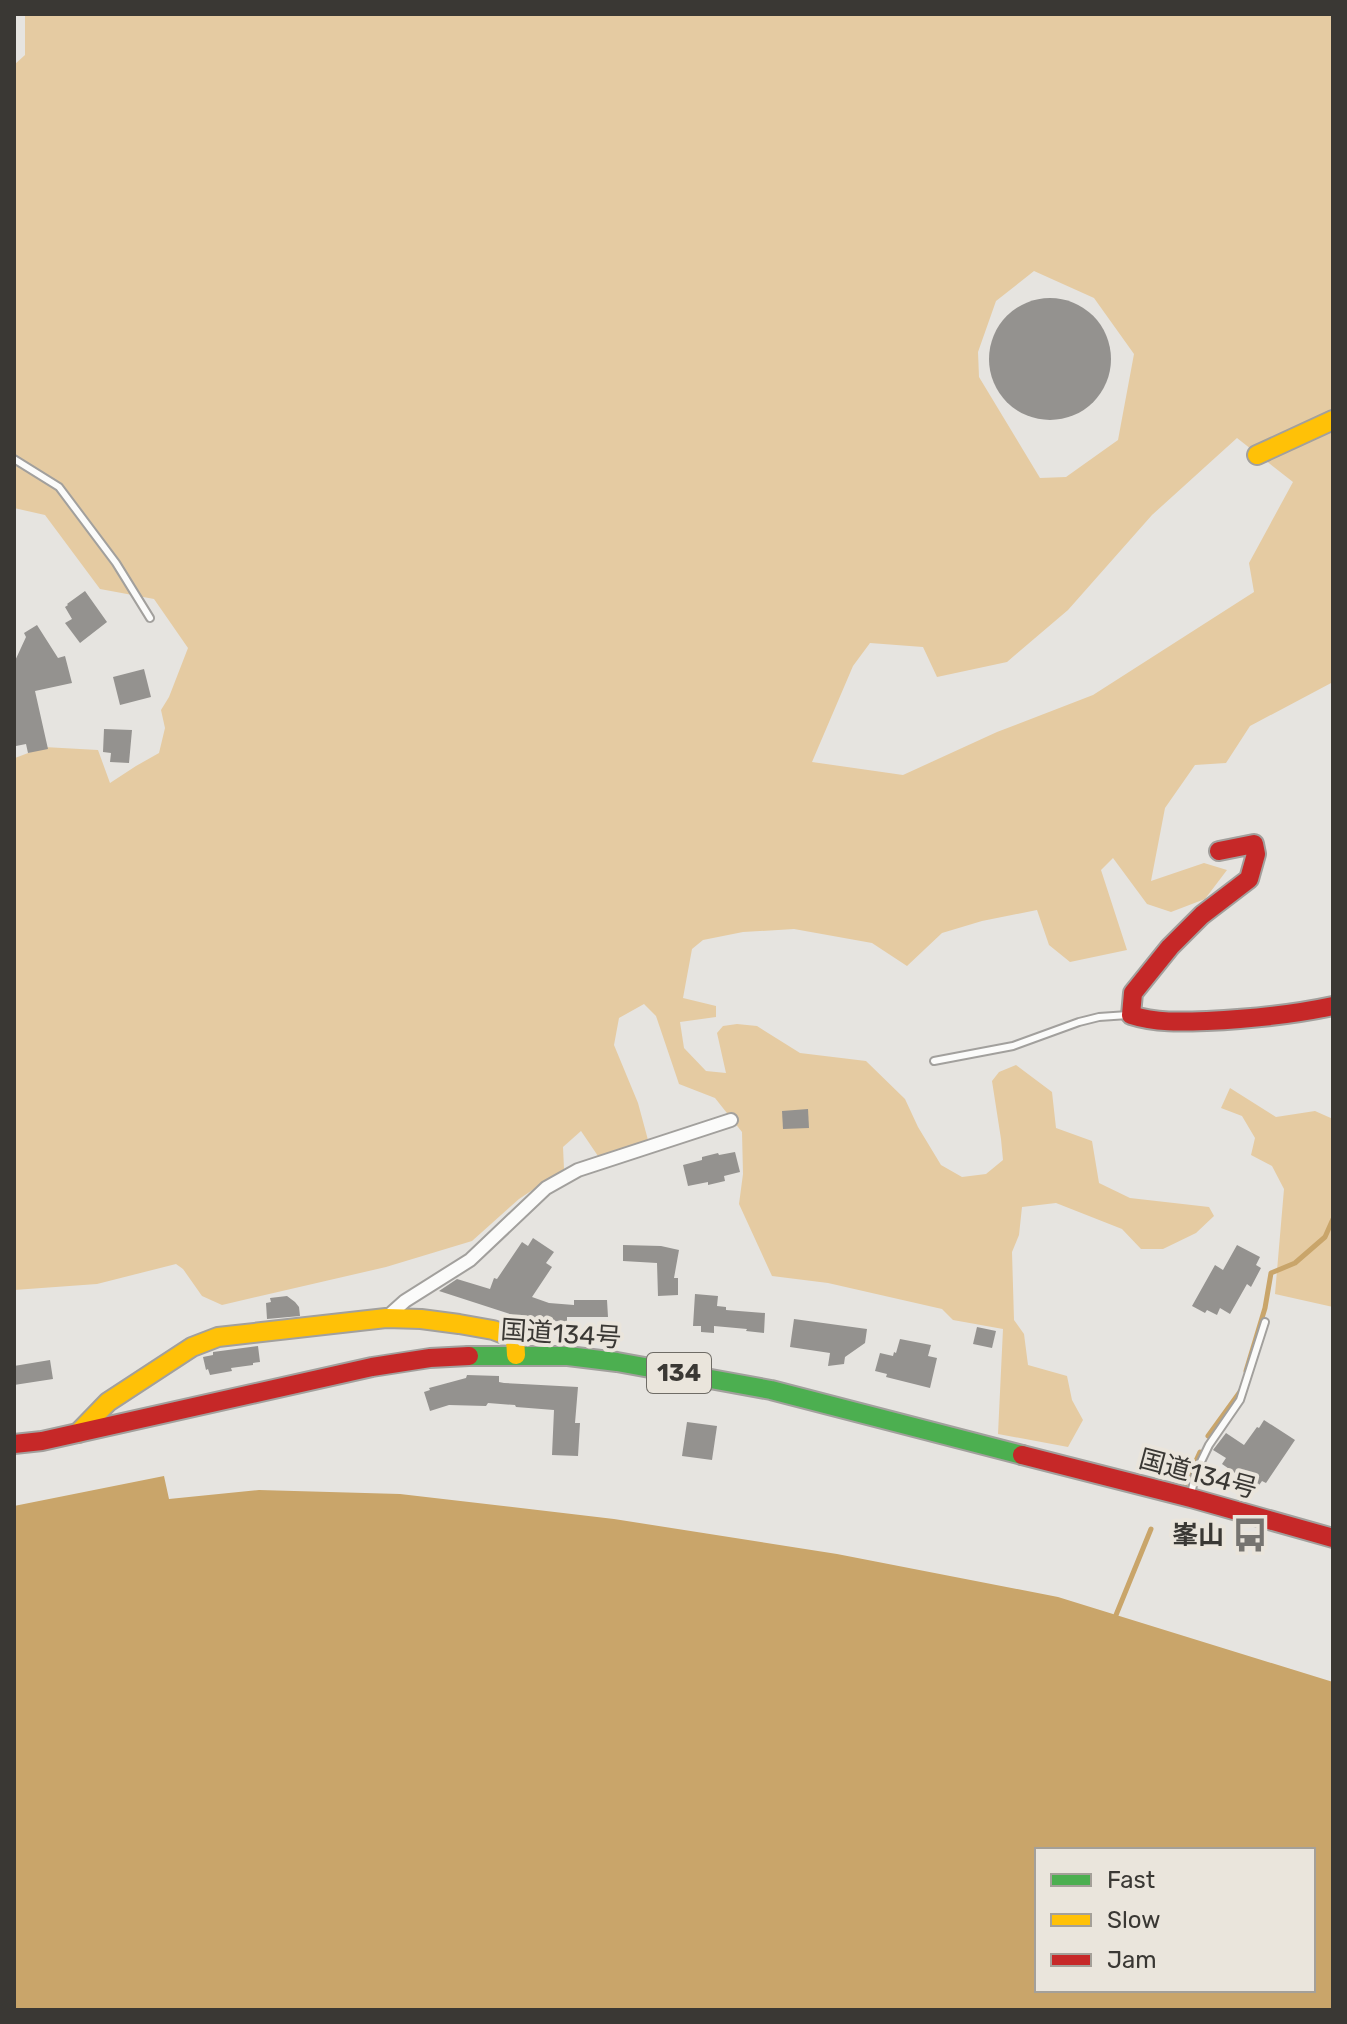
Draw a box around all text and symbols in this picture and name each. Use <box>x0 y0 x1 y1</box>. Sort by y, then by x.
street label: 国道134号 <box>500 1314 622 1354</box>
road number: 134 <box>647 1353 711 1393</box>
street label: 国道134号 <box>1136 1443 1260 1505</box>
bus stop icon: 峯山 <box>1231 1516 1269 1554</box>
place label: 峯山 <box>1172 1520 1224 1551</box>
legend <box>1035 1848 1315 1992</box>
text: Fast <box>1107 1866 1155 1894</box>
text: Slow <box>1107 1906 1160 1934</box>
text: Jam <box>1107 1946 1157 1974</box>

